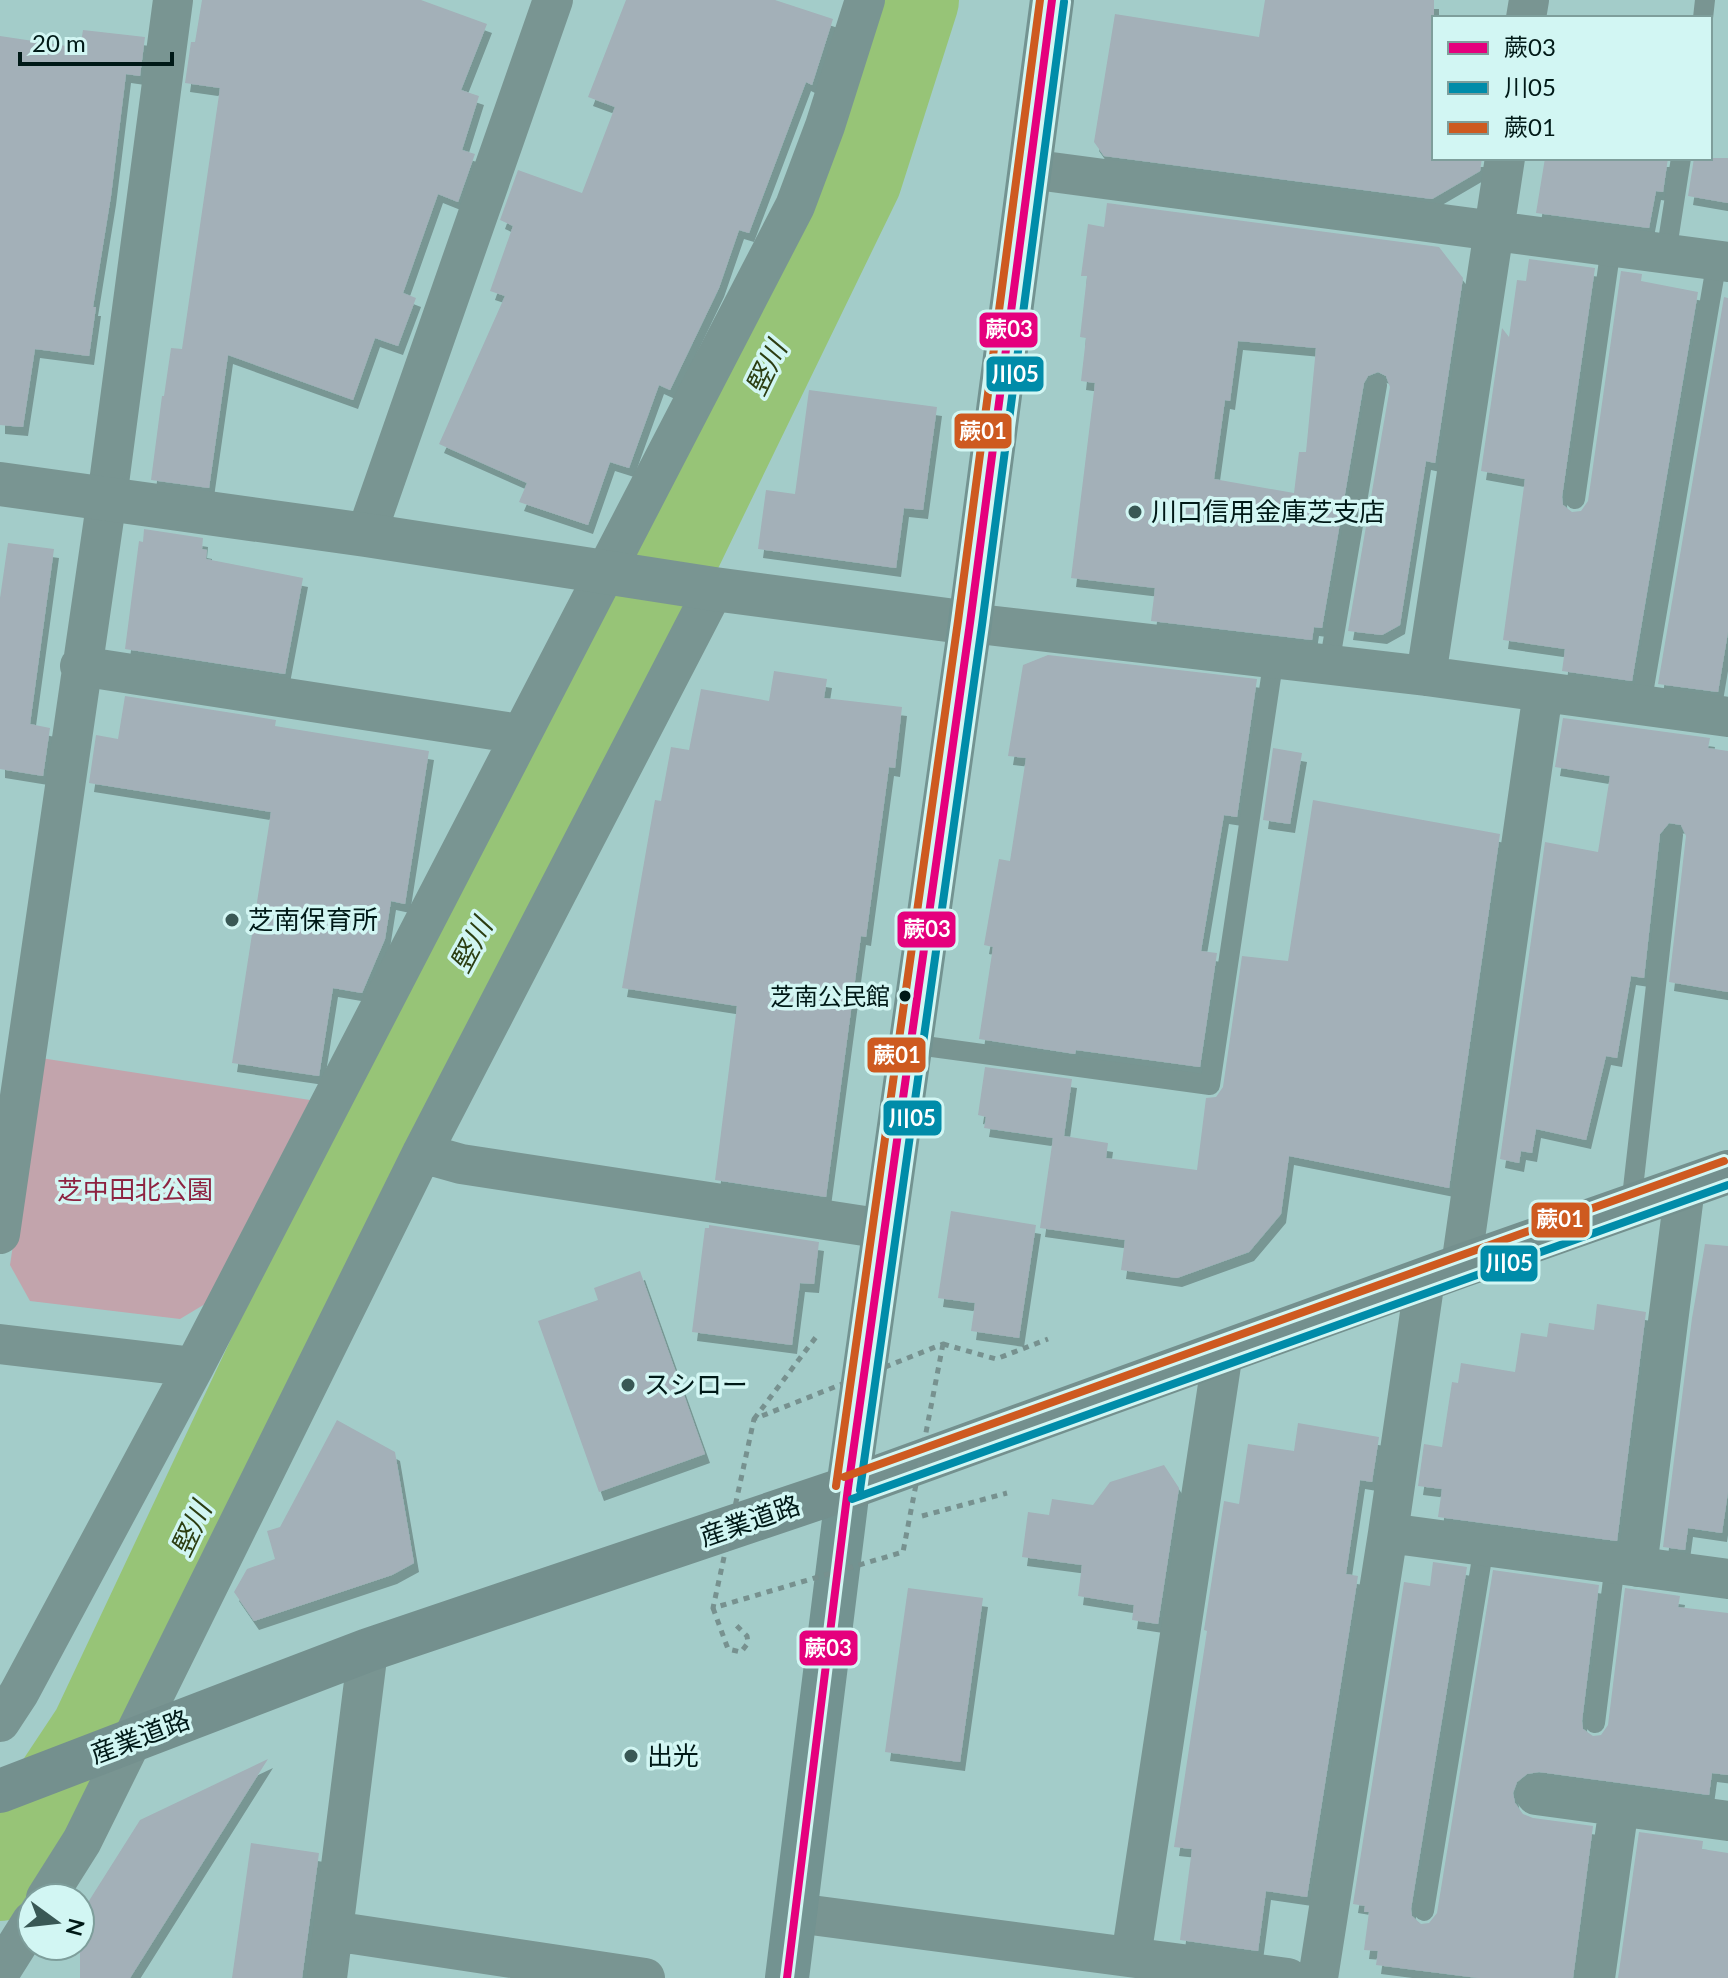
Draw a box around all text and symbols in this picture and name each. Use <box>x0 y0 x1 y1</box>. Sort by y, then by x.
scale bar <box>20 16 172 66</box>
legend <box>1432 16 1712 160</box>
text: 20 m <box>32 28 86 57</box>
text: 蕨03 <box>1504 32 1556 61</box>
text: 川05 <box>1504 72 1556 101</box>
text: 蕨01 <box>1504 112 1556 141</box>
line badge: 蕨03 <box>978 311 1039 349</box>
text: 蕨03 <box>985 315 1033 342</box>
water label: 竪川 <box>738 332 794 400</box>
line badge: 川05 <box>985 355 1045 393</box>
text: 川05 <box>991 360 1039 387</box>
line badge: 蕨01 <box>953 412 1013 450</box>
text: 蕨01 <box>959 417 1007 444</box>
place label: 川口信用金庫芝支店 <box>1151 495 1385 527</box>
marker: 川口信用金庫芝支店 <box>1126 503 1144 521</box>
place label: 芝南保育所 <box>248 903 378 935</box>
water label: 竪川 <box>442 909 500 977</box>
line badge: 蕨03 <box>896 910 957 949</box>
marker: 芝南保育所 <box>223 911 241 929</box>
text: 蕨03 <box>903 915 951 942</box>
place label: 芝南公民館 <box>770 981 890 1010</box>
marker: 芝南公民館 <box>897 988 913 1004</box>
line badge: 蕨01 <box>866 1036 927 1074</box>
text: 蕨01 <box>873 1041 921 1068</box>
line badge: 川05 <box>882 1099 943 1137</box>
text: 川05 <box>888 1104 936 1131</box>
park label: 芝中田北公園 <box>57 1173 213 1205</box>
line badge: 蕨01 <box>1530 1201 1591 1239</box>
text: 蕨01 <box>1536 1205 1584 1232</box>
line badge: 川05 <box>1479 1244 1539 1283</box>
text: 川05 <box>1485 1249 1533 1276</box>
place label: スシロー <box>644 1368 748 1400</box>
marker: スシロー <box>619 1376 637 1394</box>
street label: 産業道路 <box>695 1488 804 1552</box>
water label: 竪川 <box>163 1493 219 1561</box>
line badge: 蕨03 <box>798 1629 859 1667</box>
text: 蕨03 <box>804 1634 852 1661</box>
street label: 産業道路 <box>85 1702 194 1770</box>
place label: 出光 <box>647 1739 699 1771</box>
marker: 出光 <box>622 1747 640 1765</box>
north arrow <box>16 1882 96 1962</box>
text: N <box>61 1916 91 1939</box>

